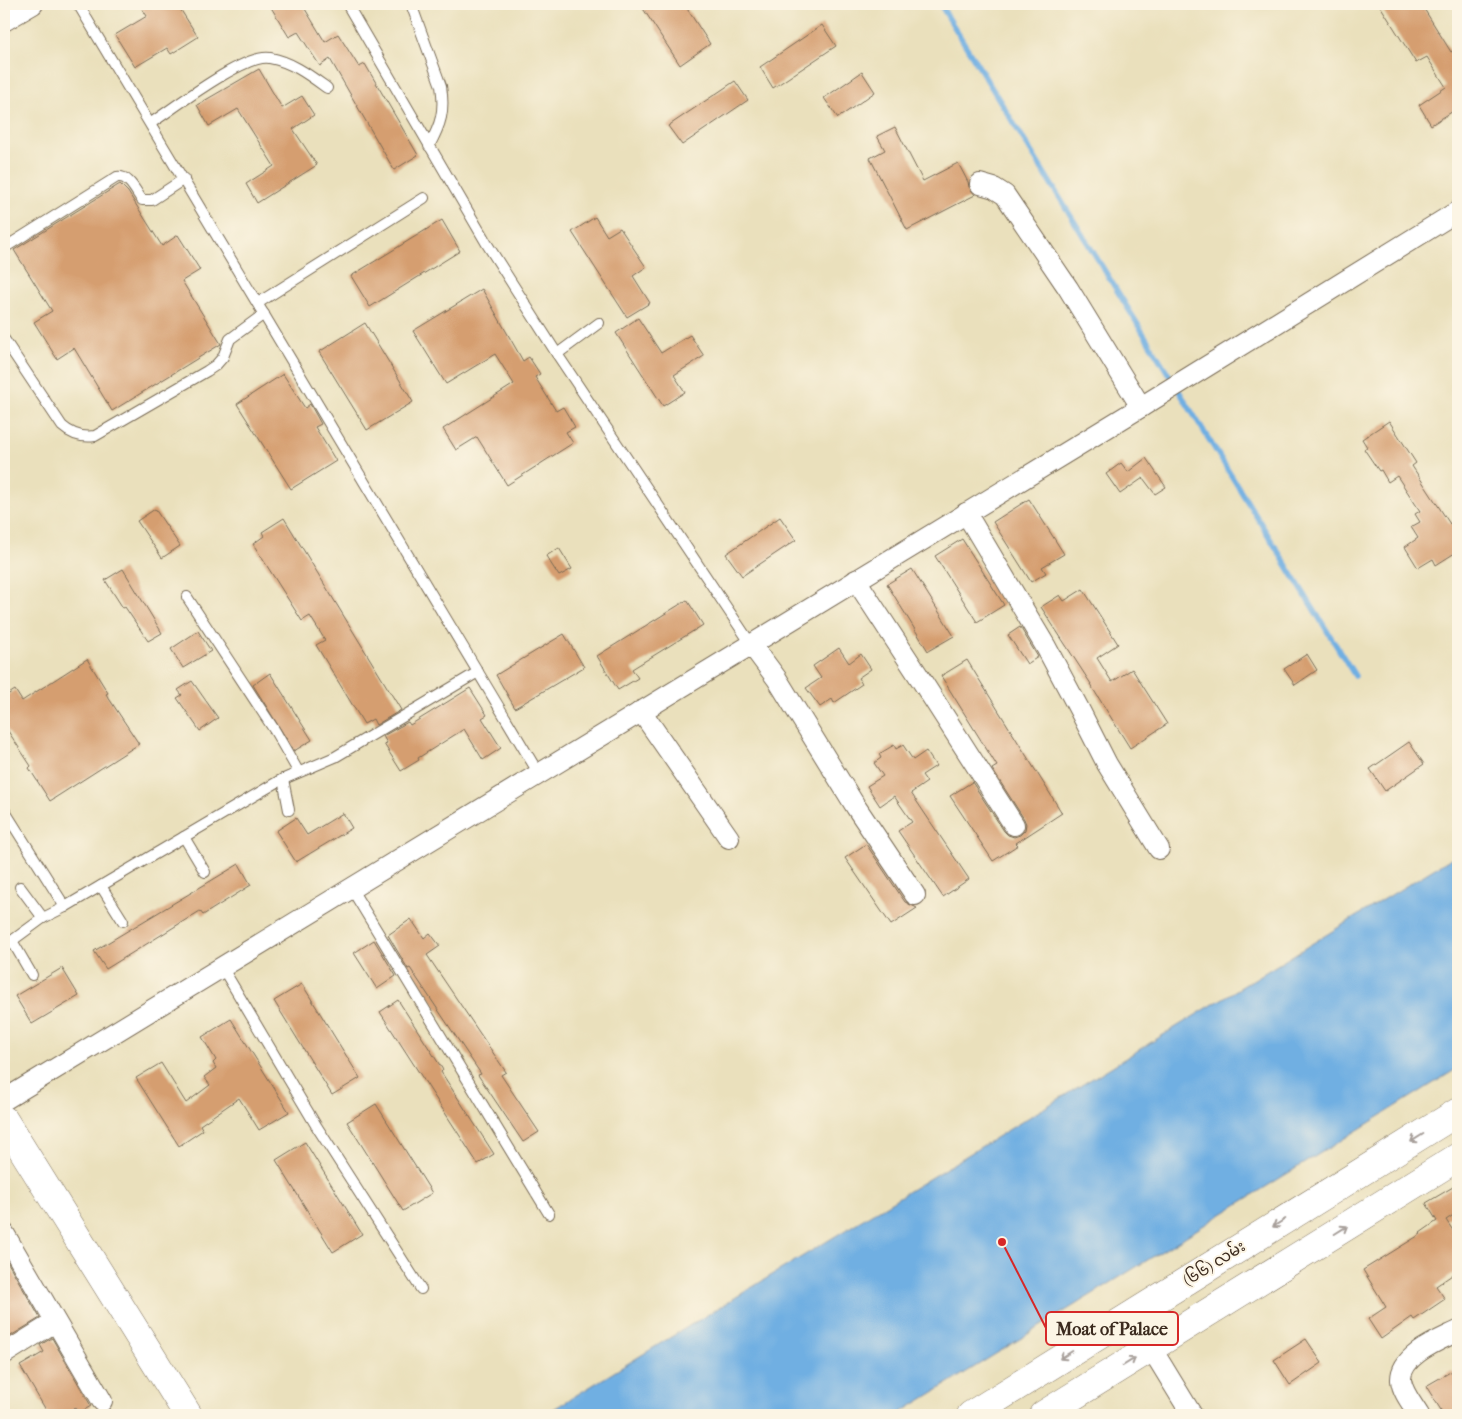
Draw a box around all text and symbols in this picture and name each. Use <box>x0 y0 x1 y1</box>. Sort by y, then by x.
one-way arrow <box>1410 1133 1424 1143</box>
one-way arrow <box>1272 1219 1286 1229</box>
one-way arrow <box>1333 1224 1347 1234</box>
street label: (၆၆) လမ်း <box>1178 1235 1249 1290</box>
callout: Moat of Palace <box>1046 1312 1178 1345</box>
text: Moat of Palace <box>1055 1319 1168 1340</box>
one-way arrow <box>1060 1351 1074 1361</box>
one-way arrow <box>1121 1356 1135 1366</box>

